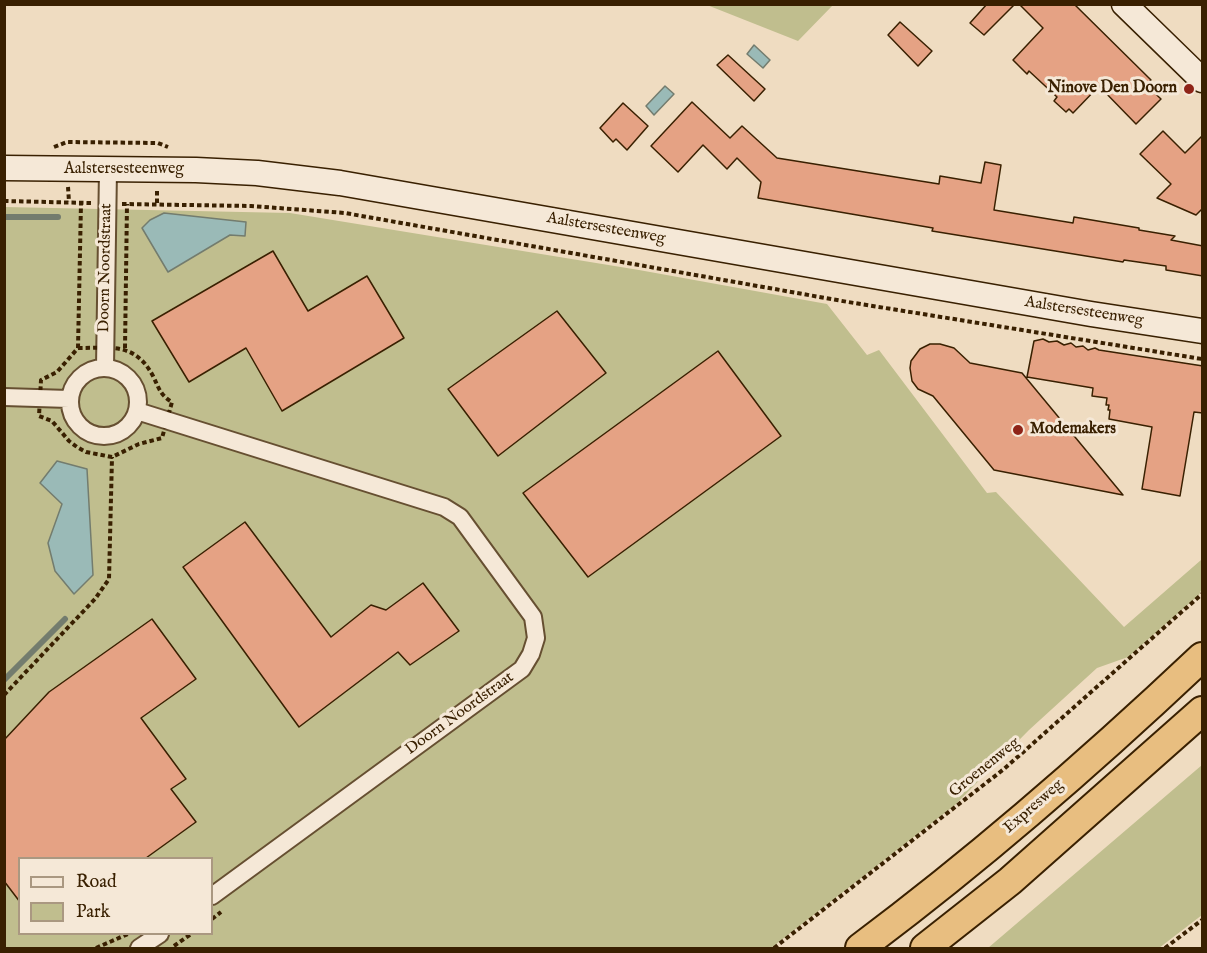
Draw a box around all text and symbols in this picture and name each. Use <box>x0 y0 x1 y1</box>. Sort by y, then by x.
place label: Ninove Den Doorn <box>1048 79 1177 99</box>
marker: Ninove Den Doorn <box>1182 82 1196 96</box>
street label: Aalstersesteenweg <box>64 160 184 180</box>
street label: Doorn Noordstraat <box>95 203 117 333</box>
street label: Aalstersesteenweg <box>545 209 667 249</box>
street label: Aalstersesteenweg <box>1023 293 1145 331</box>
place label: Modemakers <box>1030 420 1116 440</box>
marker: Modemakers <box>1011 423 1025 437</box>
street label: Doorn Noordstraat <box>402 668 518 760</box>
street label: Groenenweg <box>946 734 1024 802</box>
street label: Expresweg <box>1000 776 1068 838</box>
legend <box>18 857 213 935</box>
text: Road <box>76 871 117 894</box>
text: Park <box>76 901 110 924</box>

